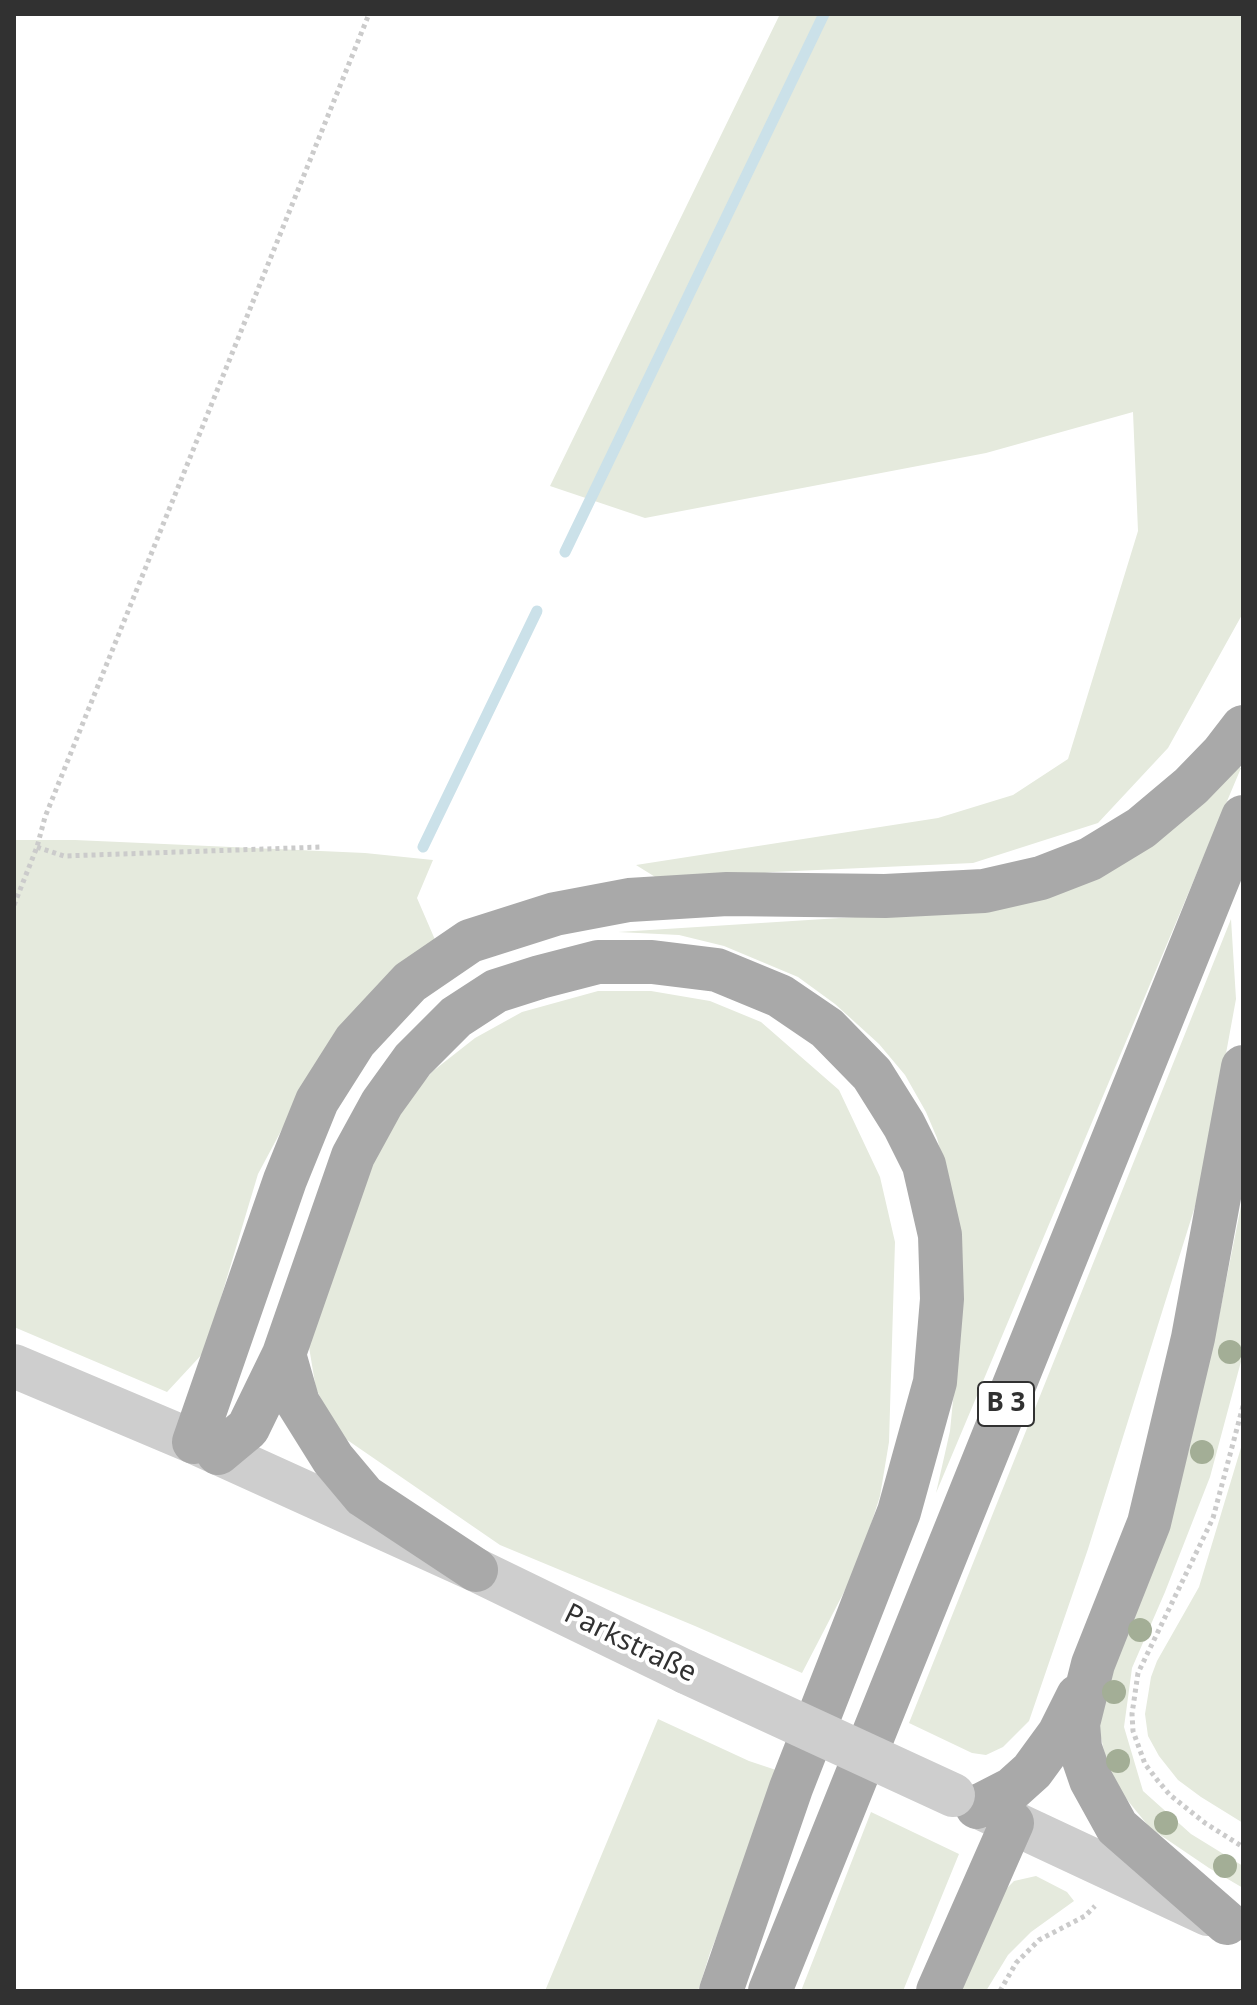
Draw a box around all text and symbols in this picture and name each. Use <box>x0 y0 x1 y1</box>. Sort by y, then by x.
road number: B 3 <box>978 1382 1034 1426</box>
street label: Parkstraße <box>558 1598 702 1690</box>

